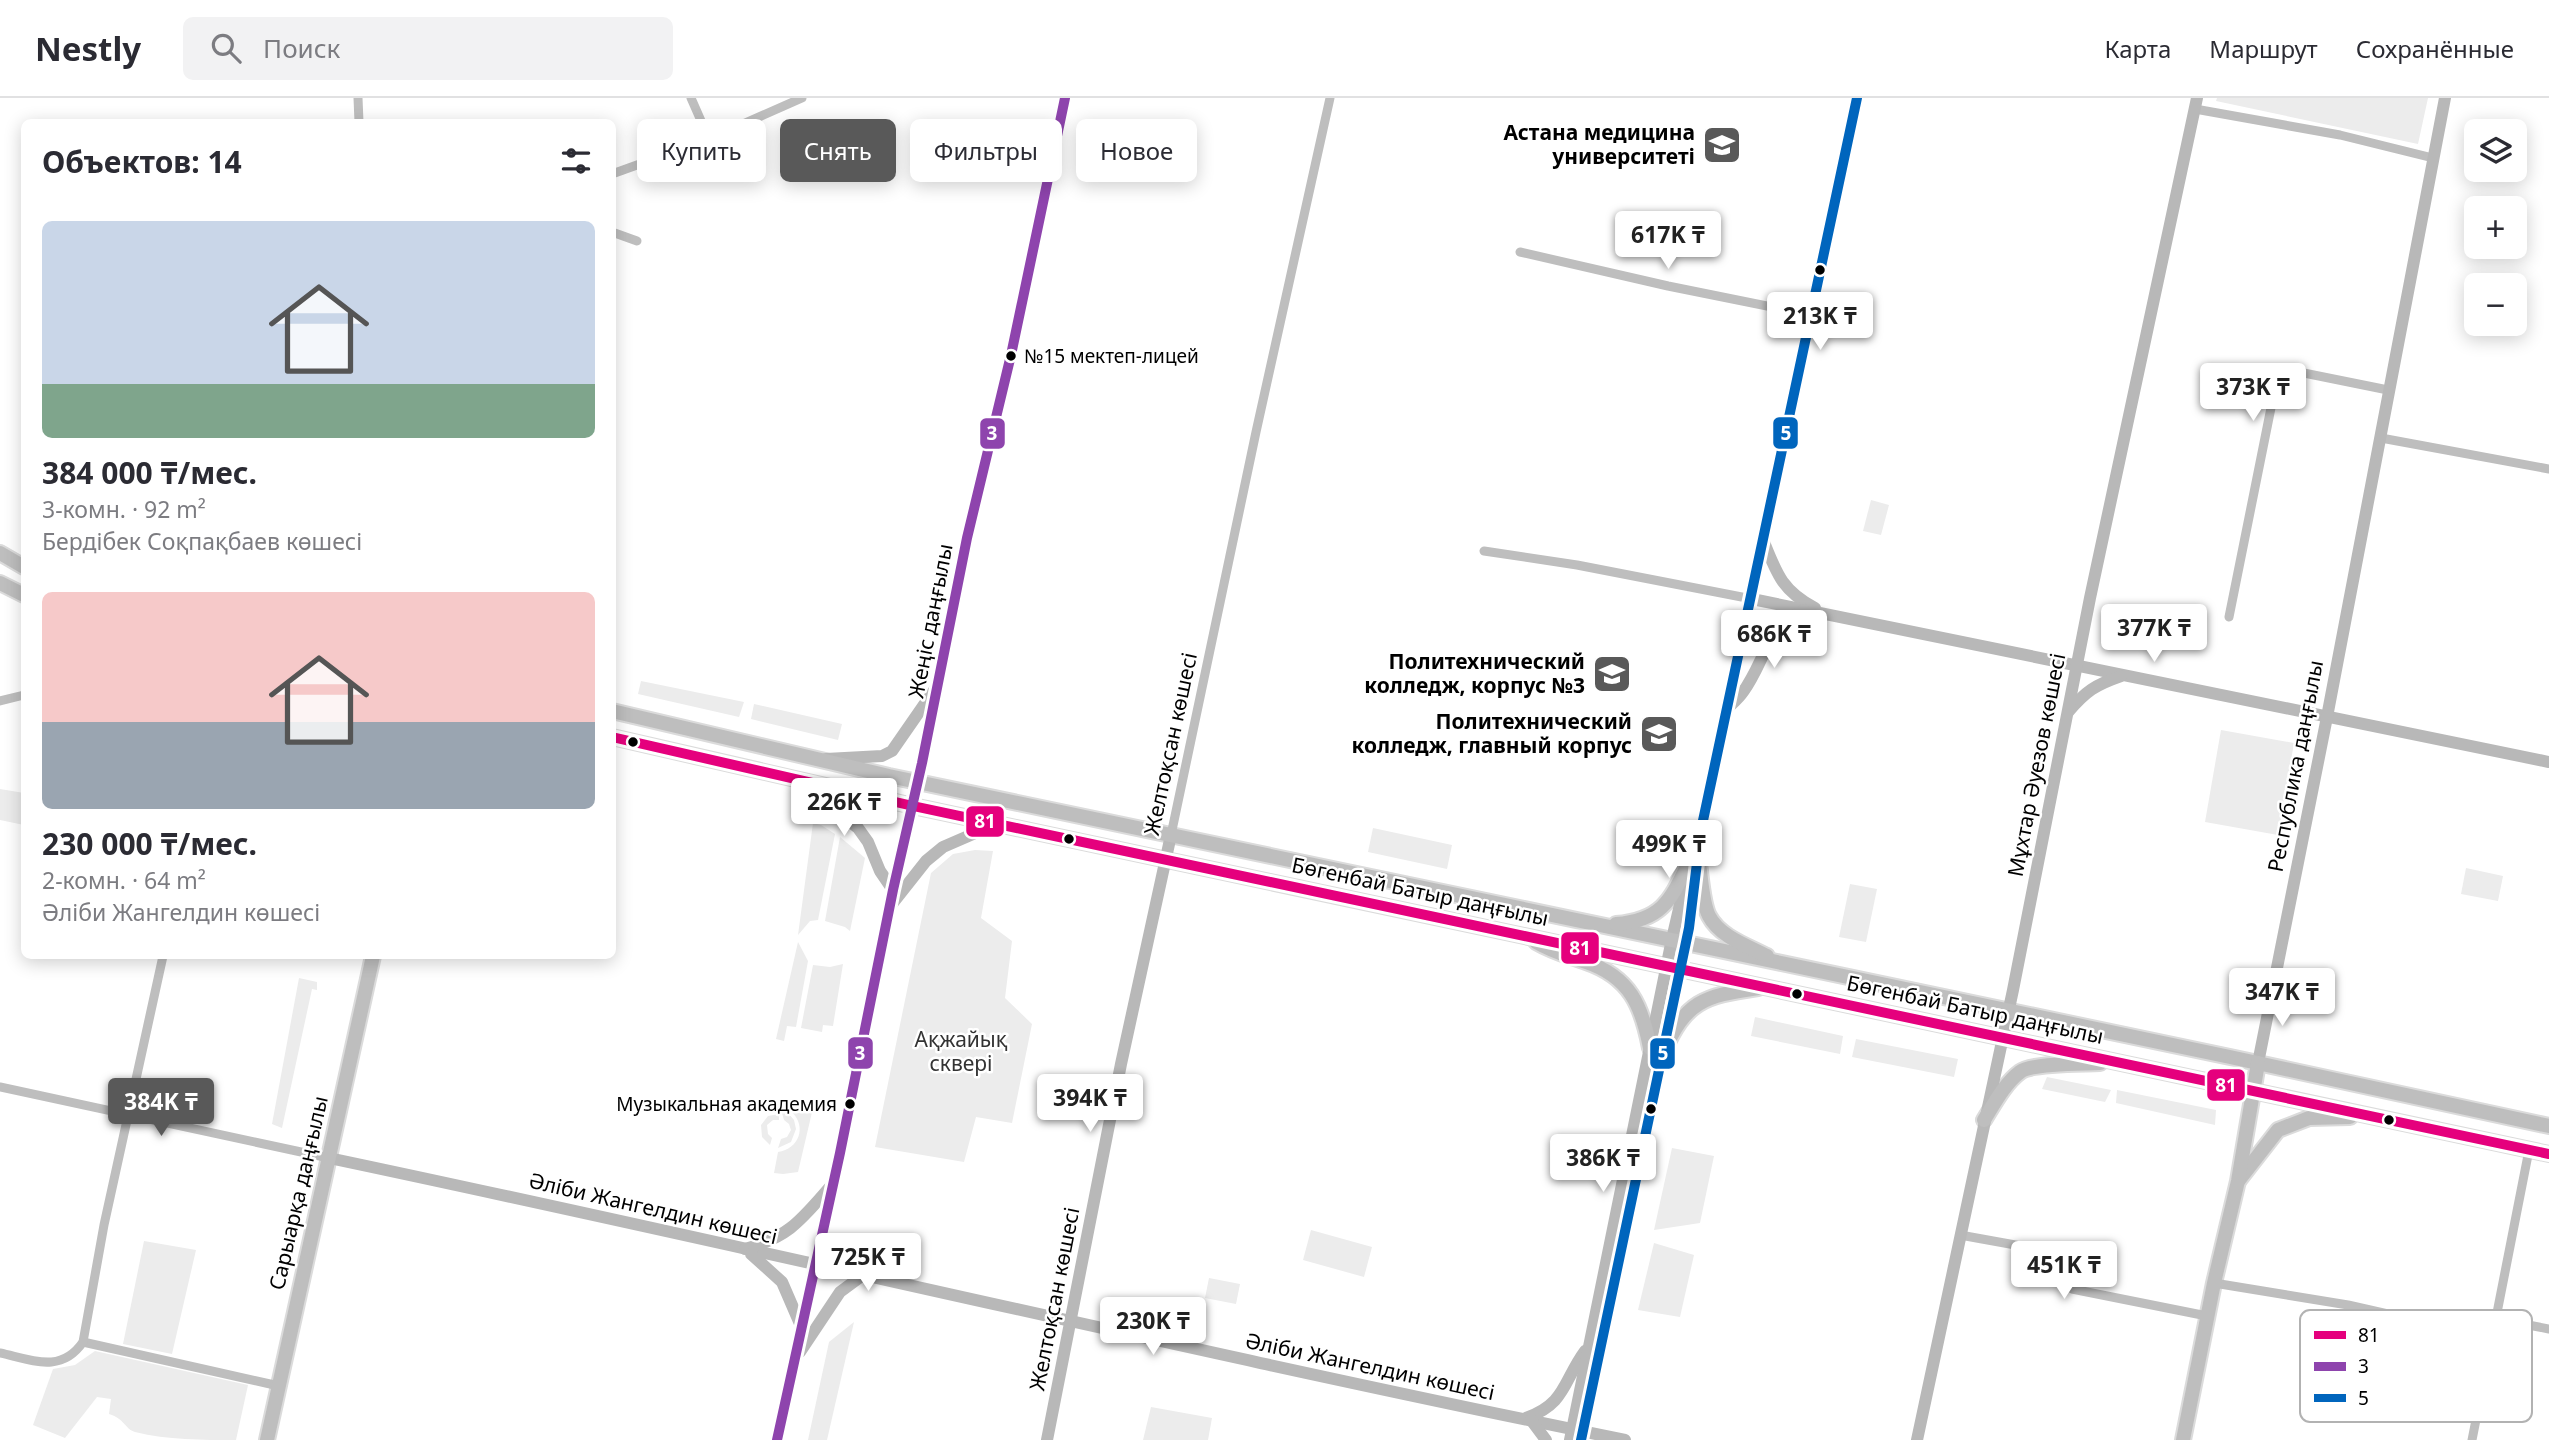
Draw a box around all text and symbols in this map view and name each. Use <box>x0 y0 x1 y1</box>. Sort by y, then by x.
search box <box>183 17 673 80</box>
text: Nestly <box>35 26 141 71</box>
icon: search <box>207 29 245 67</box>
text: Поиск <box>263 30 340 66</box>
text: Карта <box>2104 32 2171 65</box>
text: Маршрут <box>2209 32 2318 65</box>
text: Сохранённые <box>2356 32 2514 65</box>
place label: Астана медицина университеті <box>1504 118 1695 170</box>
chip: Купить <box>637 119 766 182</box>
chip: Снять <box>780 119 896 182</box>
chip: Фильтры <box>910 119 1062 182</box>
chip: Новое <box>1076 119 1197 182</box>
map controls <box>2464 119 2527 336</box>
button: layers <box>2464 119 2527 182</box>
school or university icon: Астана медицина университеті <box>1701 124 1743 166</box>
text: Объектов: 14 <box>42 141 242 182</box>
icon: filters <box>557 142 595 180</box>
button: + <box>2464 196 2527 259</box>
pin: 617K ₸ <box>1611 212 1725 271</box>
text: 617K ₸ <box>1631 218 1705 250</box>
unlabelled marker <box>1813 263 1827 277</box>
icon: home <box>256 266 382 392</box>
button: − <box>2464 273 2527 336</box>
pin: 213K ₸ <box>1763 292 1877 352</box>
text: 213K ₸ <box>1783 299 1857 331</box>
place label: №15 мектеп-лицей <box>1024 343 1199 369</box>
marker: №15 мектеп-лицей <box>1004 349 1018 363</box>
pin: 373K ₸ <box>2196 364 2310 423</box>
text: 373K ₸ <box>2216 370 2290 402</box>
line badge: 5 <box>1772 416 1799 450</box>
line badge: 3 <box>979 417 1006 450</box>
text: 3 <box>987 420 998 446</box>
text: 5 <box>1781 420 1791 446</box>
text: 384 000 ₸/мес. <box>42 452 257 493</box>
text: 3-комн. · 92 m² <box>42 493 206 525</box>
text: Бердібек Соқпақбаев көшесі <box>42 525 362 557</box>
street label: Жеңіс даңғылы <box>901 541 959 700</box>
pin: 377K ₸ <box>2097 604 2211 664</box>
pin: 686K ₸ <box>1717 610 1831 670</box>
text: 377K ₸ <box>2117 611 2191 643</box>
text: 686K ₸ <box>1737 617 1811 649</box>
icon: home <box>256 637 382 763</box>
place label: Политехнический колледж, корпус №3 <box>1364 647 1585 699</box>
street label: Желтоқсан көшесі <box>1137 650 1203 838</box>
street label: Мұхтар Әуезов көшесі <box>2001 651 2071 879</box>
school or university icon: Политехнический колледж, корпус №3 <box>1591 653 1633 695</box>
street label: Республика даңғылы <box>2261 658 2329 874</box>
place label: Политехнический колледж, главный корпус <box>1352 707 1632 759</box>
school or university icon: Политехнический колледж, главный корпус <box>1638 713 1680 755</box>
unlabelled marker <box>626 735 640 749</box>
pin: 226K ₸ <box>787 778 901 838</box>
text: 226K ₸ <box>807 785 881 817</box>
line badge: 81 <box>965 805 1005 838</box>
text: 81 <box>974 808 996 834</box>
pin: 499K ₸ <box>1612 820 1726 880</box>
text: 230 000 ₸/мес. <box>42 823 257 864</box>
text: 499K ₸ <box>1632 827 1706 859</box>
unlabelled marker <box>1062 832 1076 846</box>
street label: Бөгенбай Батыр даңғылы <box>1289 850 1551 932</box>
text: 2-комн. · 64 m² <box>42 864 206 896</box>
text: Әліби Жангелдин көшесі <box>42 896 320 928</box>
line badge: 81 <box>1560 931 1600 965</box>
text: 81 <box>1569 935 1591 961</box>
street label: Бөгенбай Батыр даңғылы <box>1844 968 2106 1050</box>
pin: 347K ₸ <box>2225 968 2339 1028</box>
text: 347K ₸ <box>2245 975 2319 1007</box>
unlabelled marker <box>1790 987 1804 1001</box>
park label: Ақжайық сквері <box>915 1025 1008 1077</box>
line badge: 3 <box>847 1036 874 1070</box>
line badge: 5 <box>1649 1037 1676 1070</box>
text: 3 <box>855 1040 866 1066</box>
text: 5 <box>1658 1040 1668 1066</box>
line badge: 81 <box>2206 1068 2246 1102</box>
text: 81 <box>2215 1072 2237 1098</box>
pin: 394K ₸ <box>1033 1074 1147 1134</box>
pin: 384K ₸ <box>104 1079 218 1138</box>
text: 394K ₸ <box>1053 1081 1127 1113</box>
text: 384K ₸ <box>124 1085 198 1117</box>
place label: Музыкальная академия <box>616 1091 837 1117</box>
street label: Сарыарқа даңғылы <box>262 1093 334 1293</box>
marker: Музыкальная академия <box>843 1097 857 1111</box>
unlabelled marker <box>1644 1102 1658 1116</box>
unlabelled marker <box>2382 1113 2396 1127</box>
pin: 386K ₸ <box>1546 1134 1660 1194</box>
text: 386K ₸ <box>1566 1141 1640 1173</box>
street label: Әліби Жангелдин көшесі <box>526 1166 780 1250</box>
street label: Желтоқсан көшесі <box>1023 1205 1086 1393</box>
pin: 725K ₸ <box>811 1234 925 1293</box>
text: 725K ₸ <box>831 1240 905 1272</box>
pin: 451K ₸ <box>2007 1242 2121 1301</box>
text: 451K ₸ <box>2027 1248 2101 1280</box>
pin: 230K ₸ <box>1096 1298 1210 1357</box>
text: 230K ₸ <box>1116 1304 1190 1336</box>
legend <box>2300 1310 2532 1422</box>
text: 81 <box>2358 1322 2380 1348</box>
street label: Әліби Жангелдин көшесі <box>1243 1326 1497 1406</box>
text: 3 <box>2358 1353 2369 1379</box>
text: 5 <box>2358 1385 2369 1411</box>

